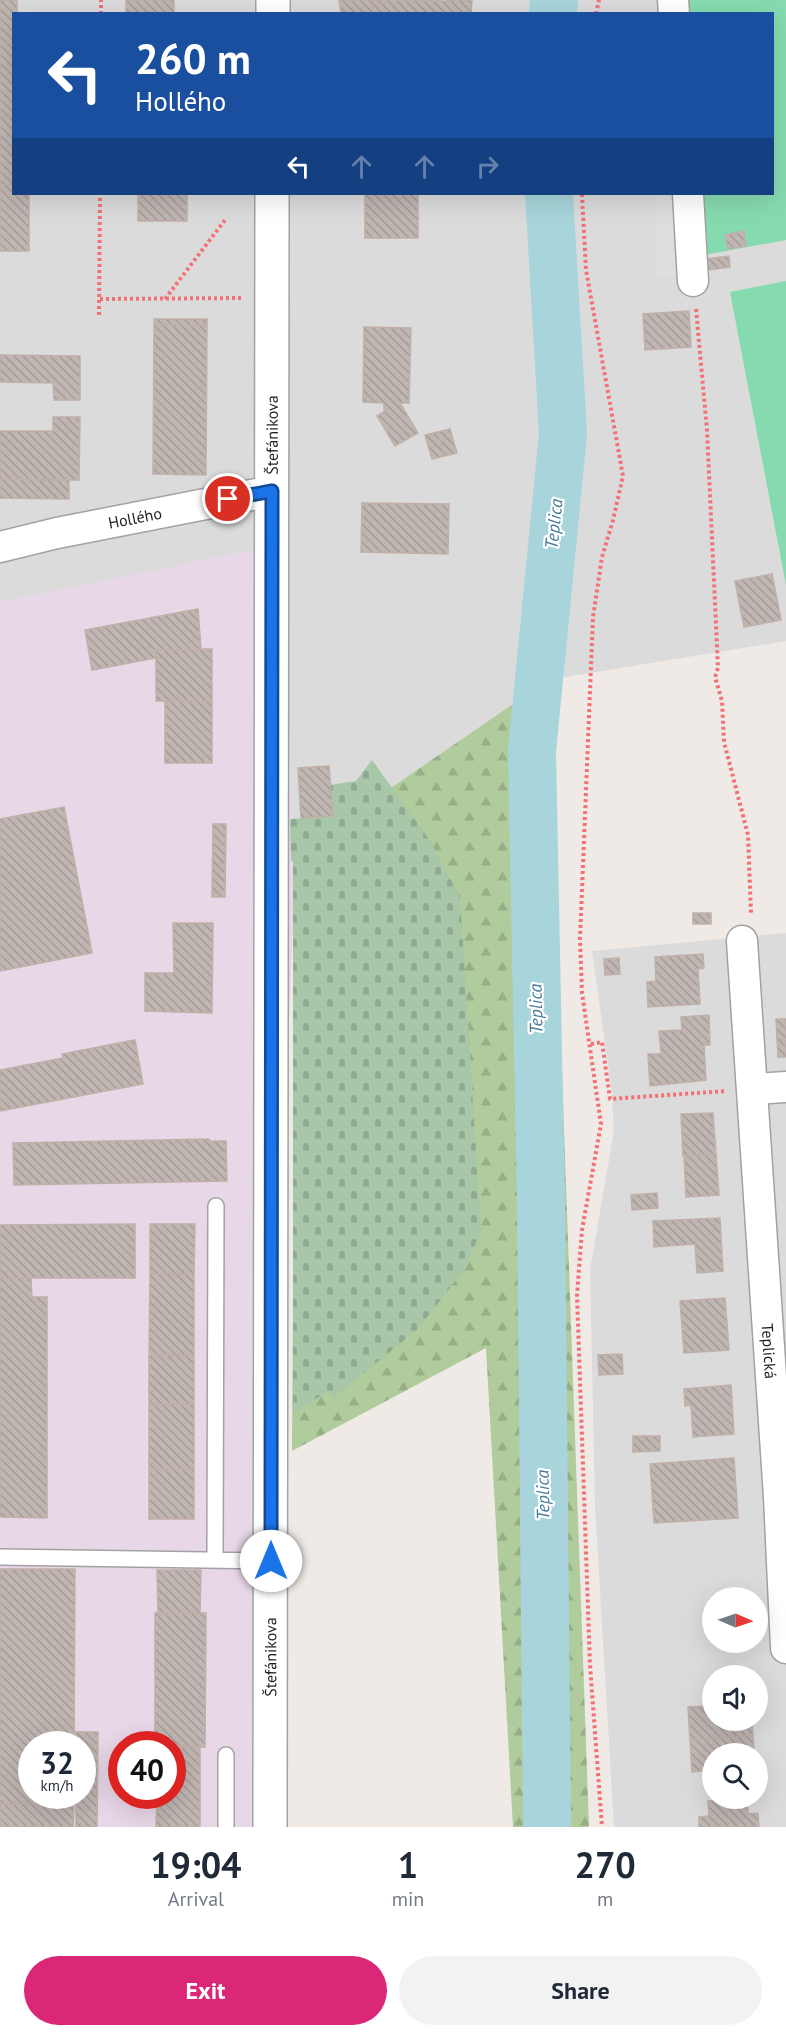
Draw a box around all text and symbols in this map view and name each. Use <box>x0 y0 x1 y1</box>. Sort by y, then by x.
text: 260 m <box>135 31 251 86</box>
icon: left <box>36 36 114 114</box>
text: Hollého <box>135 84 226 118</box>
icon: left <box>282 150 315 183</box>
icon: ahead <box>345 150 378 183</box>
icon: ahead <box>408 150 441 183</box>
icon: right <box>471 150 504 183</box>
street label: Štefánikova <box>262 395 282 475</box>
pin <box>202 473 253 524</box>
icon: arrive <box>211 482 244 515</box>
water label: Teplica <box>539 497 568 550</box>
street label: Hollého <box>106 503 163 533</box>
water label: Teplica <box>524 983 547 1034</box>
street label: Teplická <box>757 1323 781 1379</box>
water label: Teplica <box>531 1469 554 1520</box>
position arrow <box>239 1529 303 1593</box>
north arrow <box>702 1587 768 1653</box>
map controls <box>702 1587 768 1809</box>
street label: Štefánikova <box>260 1617 280 1697</box>
button: sound <box>702 1665 768 1731</box>
speed limit sign: 40 <box>108 1731 186 1809</box>
text: 32 <box>40 1743 74 1782</box>
button: search <box>702 1743 768 1809</box>
text: km/h <box>41 1776 73 1795</box>
text: 19:04 <box>150 1841 242 1888</box>
text: 1 <box>398 1841 418 1888</box>
text: 270 <box>575 1841 636 1888</box>
text: Arrival <box>168 1886 224 1912</box>
text: min <box>392 1886 424 1912</box>
text: m <box>597 1886 613 1912</box>
button: Exit <box>24 1956 387 2025</box>
button: Share <box>399 1956 762 2025</box>

